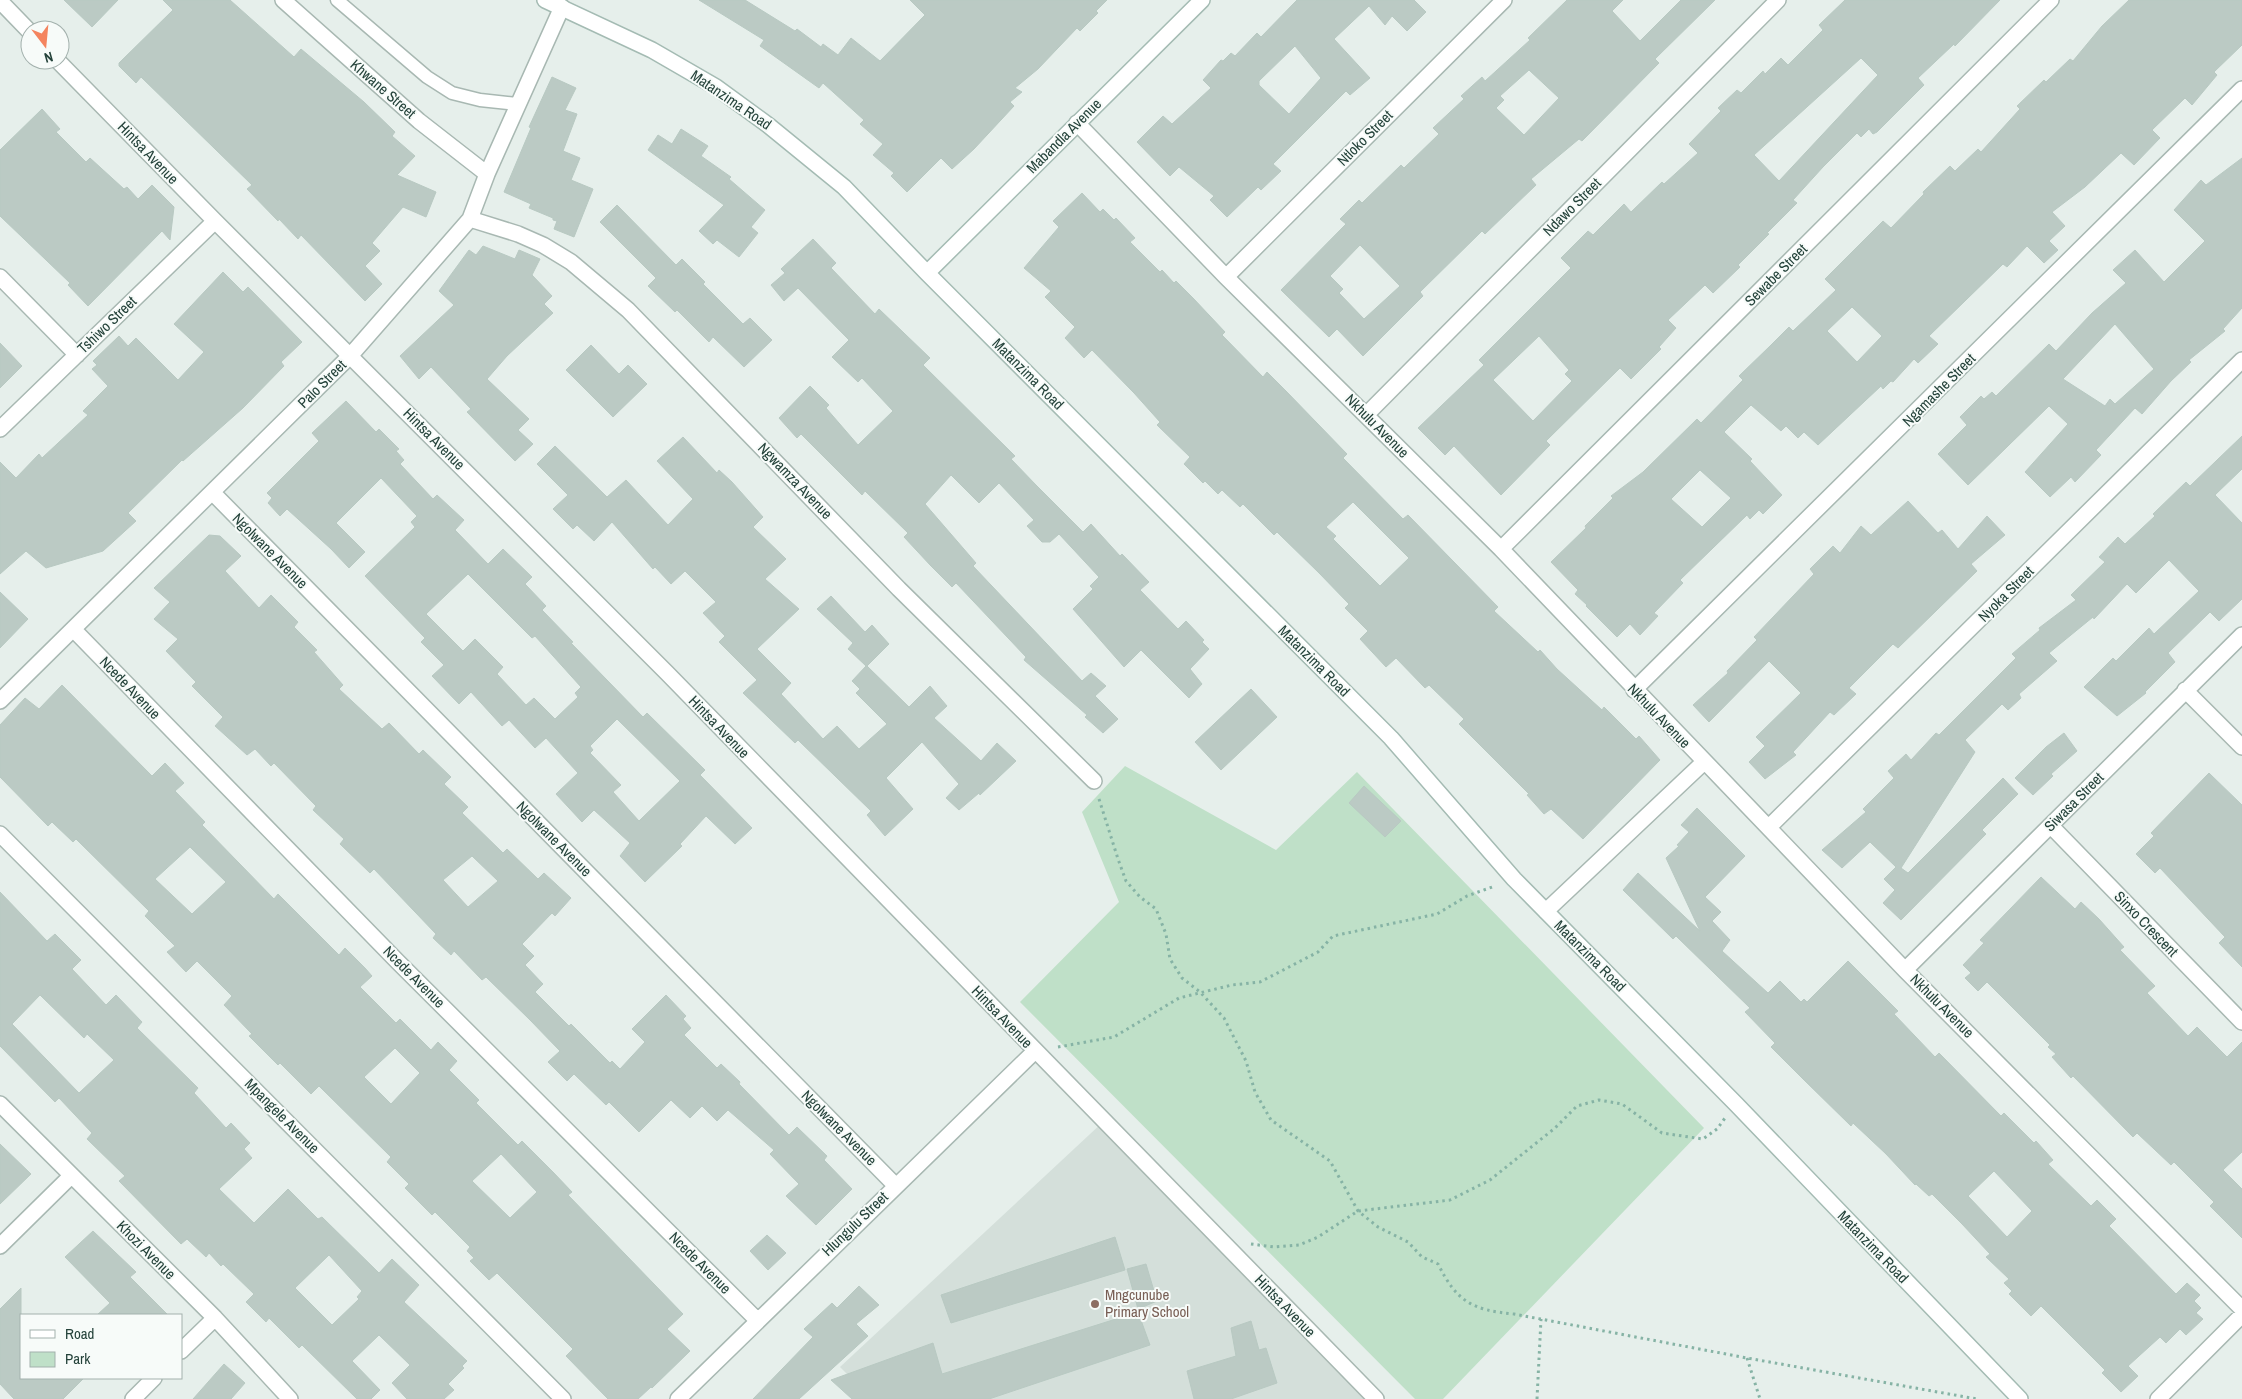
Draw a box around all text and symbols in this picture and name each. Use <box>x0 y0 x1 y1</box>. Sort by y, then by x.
north arrow <box>20 20 70 70</box>
text: N <box>42 48 55 67</box>
street label: Khwane Street <box>346 54 421 123</box>
street label: Matanzima Road <box>687 65 776 134</box>
street label: Mabandla Avenue <box>1021 93 1106 178</box>
street label: Ntloko Street <box>1332 105 1398 170</box>
street label: Hintsa Avenue <box>113 117 184 189</box>
street label: Ndawo Street <box>1538 172 1606 240</box>
street label: Sewabe Street <box>1740 238 1812 311</box>
street label: Tshiwo Street <box>72 291 141 358</box>
street label: Matanzima Road <box>988 333 1069 414</box>
street label: Ngamashe Street <box>1897 348 1980 431</box>
street label: Palo Street <box>293 354 351 413</box>
street label: Nkhulu Avenue <box>1341 389 1414 462</box>
street label: Hintsa Avenue <box>399 403 470 474</box>
street label: Ngwamza Avenue <box>753 438 837 524</box>
street label: Ngolwane Avenue <box>228 508 313 593</box>
street label: Nyoka Street <box>1973 561 2039 626</box>
street label: Matanzima Road <box>1274 620 1355 701</box>
street label: Ncede Avenue <box>95 652 166 724</box>
street label: Nkhulu Avenue <box>1623 679 1696 753</box>
street label: Hintsa Avenue <box>684 691 755 763</box>
street label: Siwasa Street <box>2039 767 2109 836</box>
street label: Ngolwane Avenue <box>512 796 597 881</box>
street label: Sinxo Crescent <box>2110 886 2184 962</box>
street label: Matanzima Road <box>1550 915 1631 996</box>
street label: Ncede Avenue <box>379 941 450 1012</box>
street label: Nkhulu Avenue <box>1906 969 1979 1042</box>
street label: Hintsa Avenue <box>967 981 1038 1053</box>
street label: Mpangele Avenue <box>240 1073 325 1158</box>
street label: Ngolwane Avenue <box>797 1085 882 1170</box>
street label: Hlungulu Street <box>817 1186 893 1261</box>
street label: Matanzima Road <box>1833 1206 1913 1288</box>
street label: Khozi Avenue <box>112 1215 181 1284</box>
street label: Ncede Avenue <box>665 1227 736 1298</box>
street label: Hintsa Avenue <box>1250 1270 1321 1342</box>
place label: Mngcunube Primary School <box>1105 1284 1189 1322</box>
marker: Mngcunube Primary School <box>1089 1298 1101 1310</box>
legend <box>20 1314 182 1379</box>
text: Road <box>65 1323 94 1344</box>
text: Park <box>65 1348 91 1369</box>

